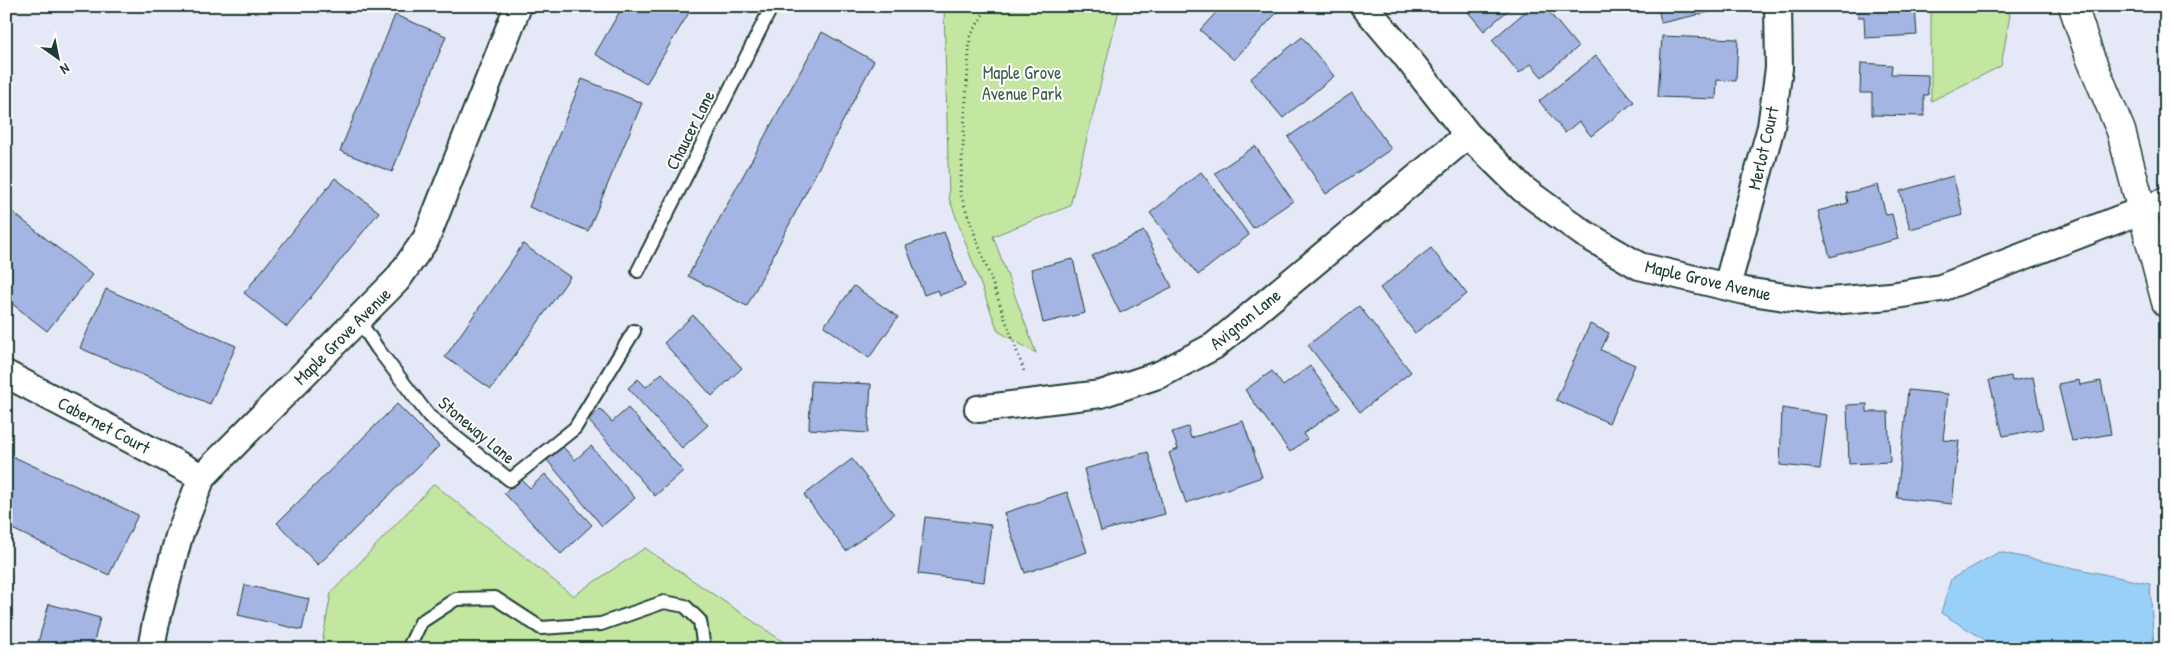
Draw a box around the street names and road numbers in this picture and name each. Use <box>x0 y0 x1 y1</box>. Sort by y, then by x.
street label: Chaucer Lane <box>659 86 721 174</box>
street label: Merlot Court <box>1741 103 1785 192</box>
street label: Maple Grove Avenue <box>1643 253 1773 307</box>
street label: Maple Grove Avenue <box>288 282 396 390</box>
street label: Avignon Lane <box>1204 283 1286 355</box>
street label: Cabernet Court <box>53 390 155 460</box>
street label: Stoneway Lane <box>433 390 521 470</box>

